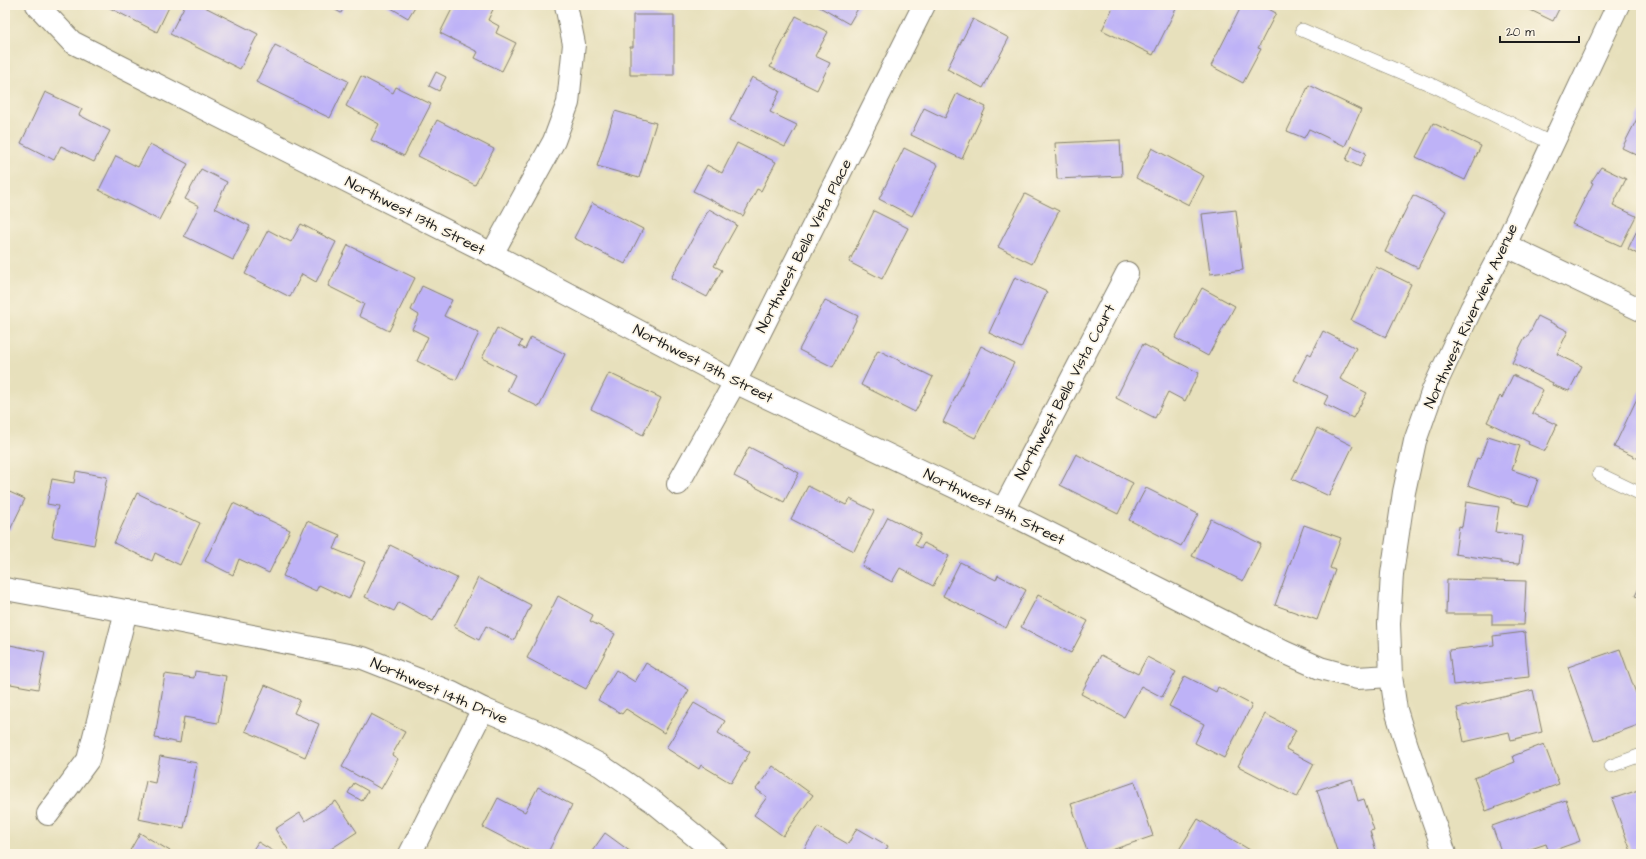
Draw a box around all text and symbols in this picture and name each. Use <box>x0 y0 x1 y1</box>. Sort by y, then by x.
scale bar <box>1500 18 1579 44</box>
text: 20 m <box>1506 24 1535 41</box>
street label: Northwest Bella Vista Place <box>751 155 857 337</box>
street label: Northwest 13th Street <box>341 172 489 260</box>
street label: Northwest Riverview Avenue <box>1419 220 1523 412</box>
street label: Northwest Bella Vista Court <box>1010 300 1120 484</box>
street label: Northwest 13th Street <box>629 320 777 408</box>
street label: Northwest 13th Street <box>920 464 1068 550</box>
street label: Northwest 14th Drive <box>367 653 511 729</box>

